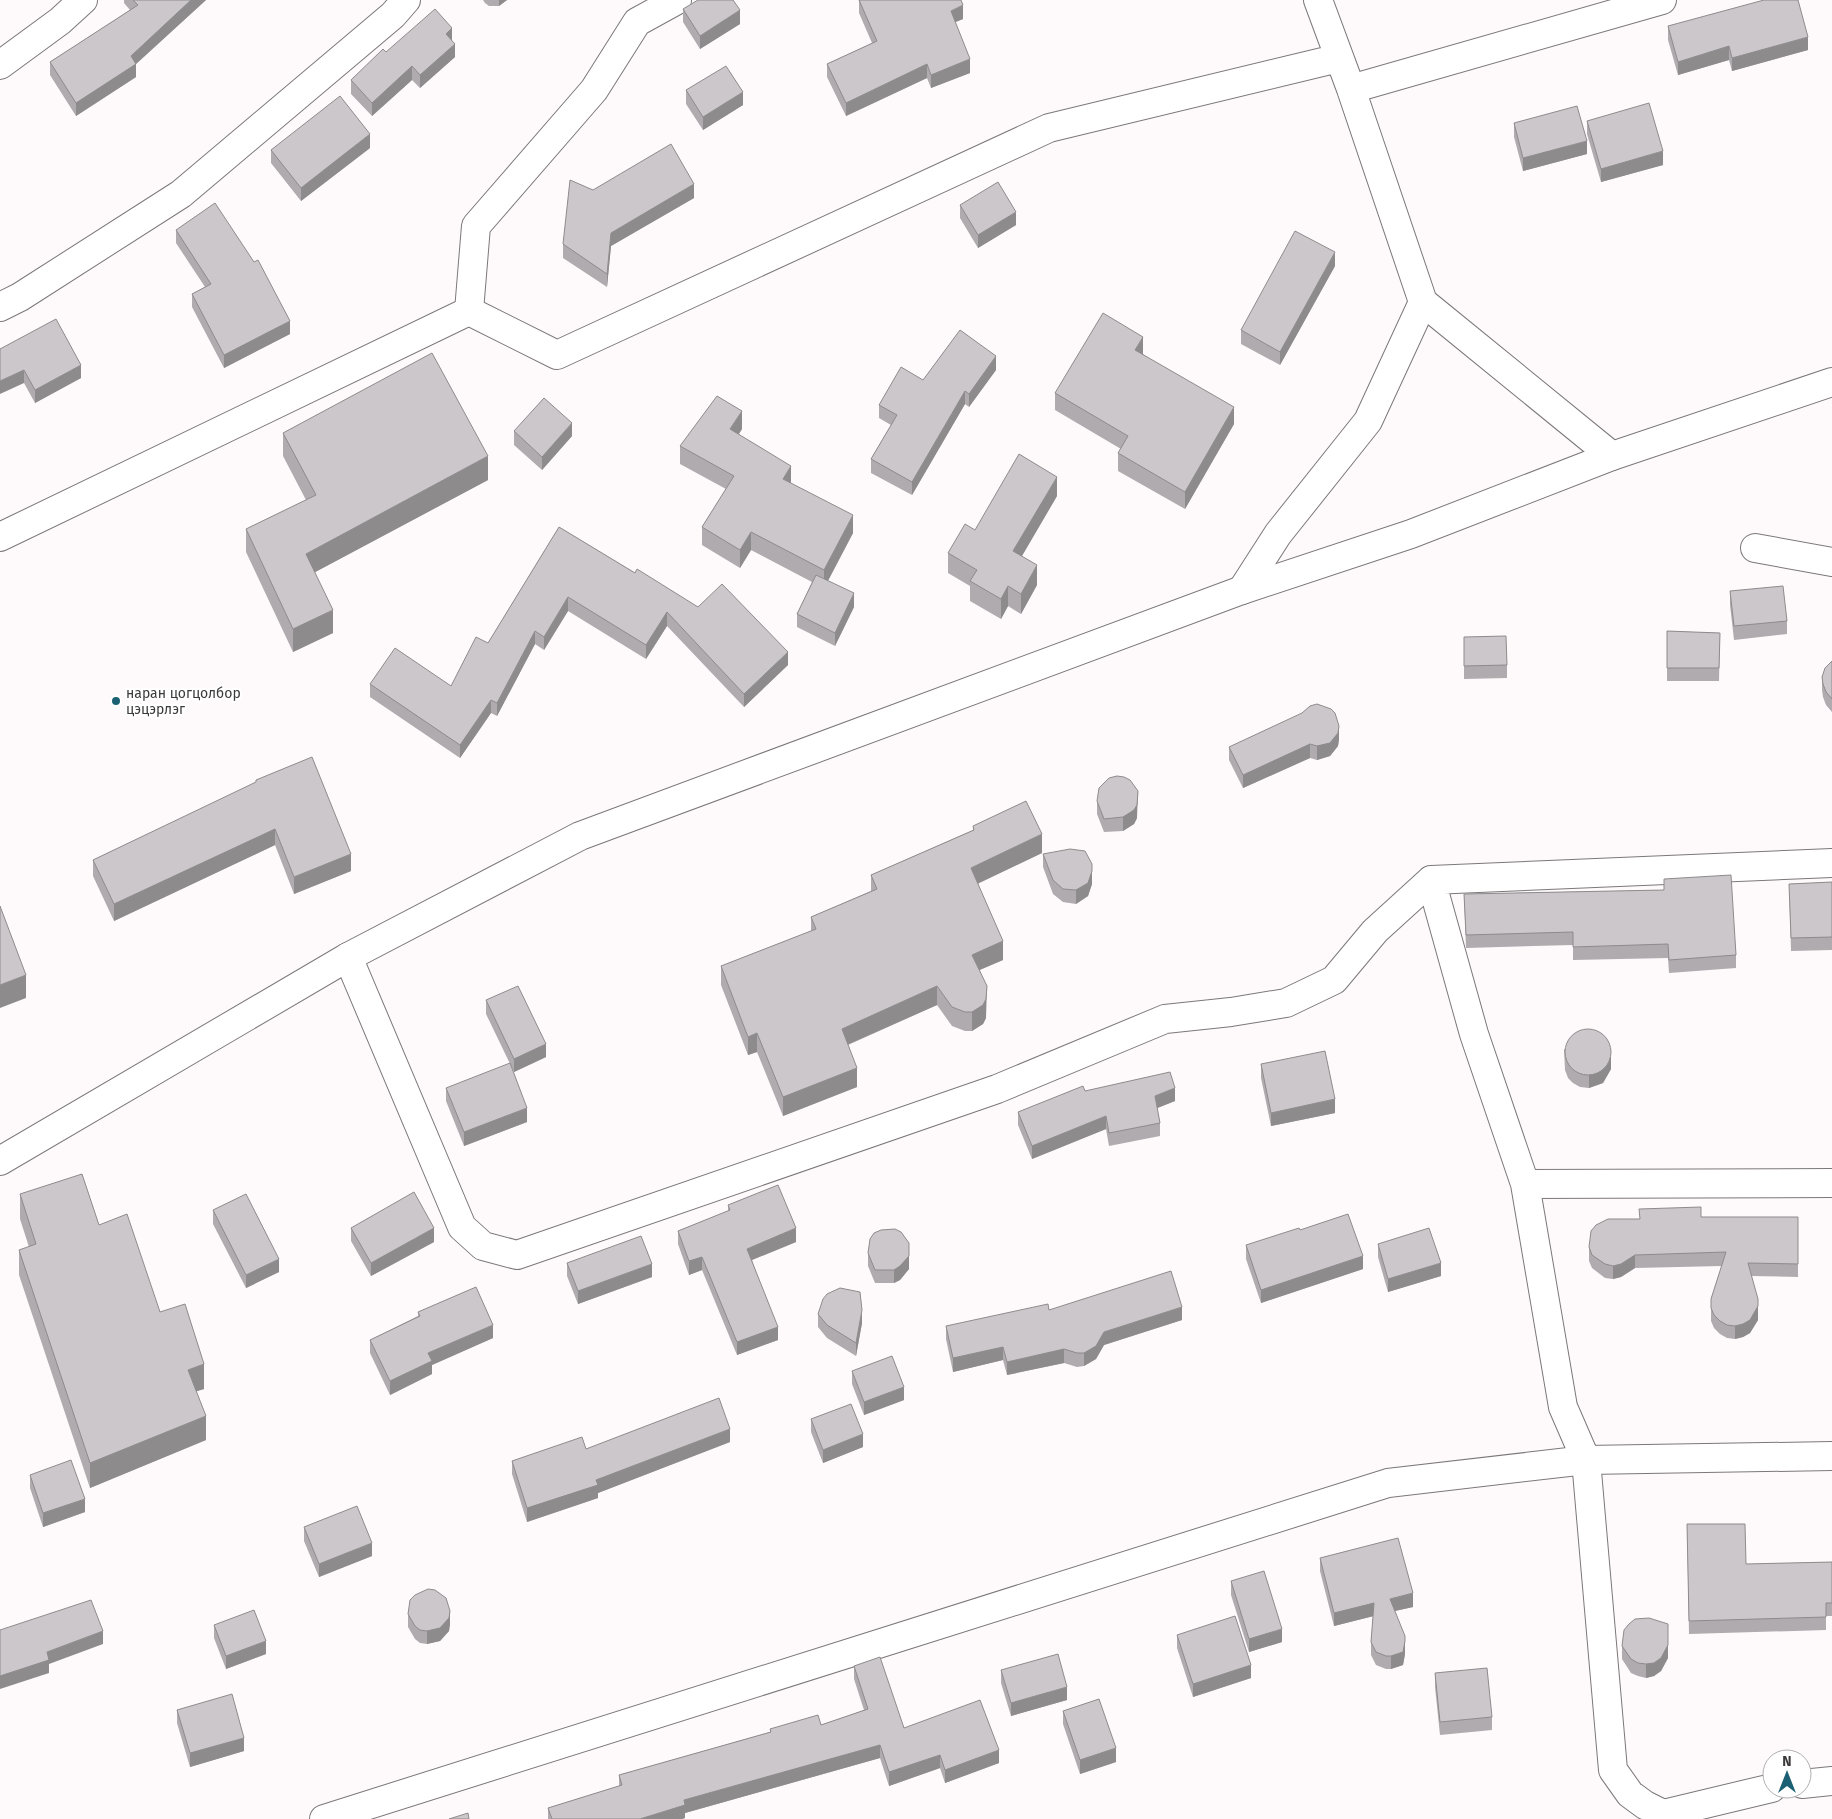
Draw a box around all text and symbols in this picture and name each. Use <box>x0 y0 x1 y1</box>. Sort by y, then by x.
place label: наран цогцолбор цэцэрлэг <box>126 685 241 718</box>
marker: наран цогцолбор цэцэрлэг <box>110 695 122 707</box>
north arrow <box>1762 1749 1812 1799</box>
text: N <box>1782 1753 1792 1770</box>

